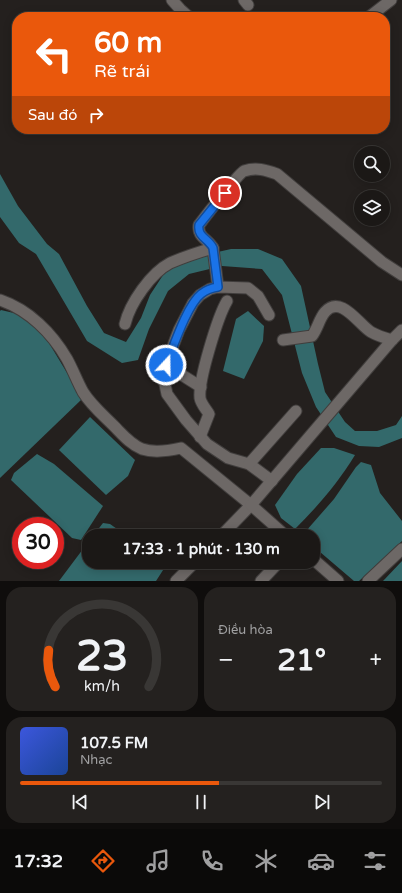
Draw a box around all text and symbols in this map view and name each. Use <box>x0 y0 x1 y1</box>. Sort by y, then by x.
text: 60 m <box>94 26 162 60</box>
icon: left <box>28 28 80 80</box>
text: Rẽ trái <box>94 60 150 82</box>
icon: right <box>85 104 107 126</box>
text: Sau đó <box>28 106 77 124</box>
map controls <box>354 146 390 226</box>
button: search <box>354 146 390 182</box>
pin <box>208 176 242 210</box>
icon: arrive <box>214 182 236 204</box>
button: layers <box>354 190 390 226</box>
position arrow <box>145 344 187 386</box>
speed limit sign: 30 <box>12 517 64 569</box>
text: 17:33 · 1 phút · 130 m <box>122 540 280 558</box>
text: Điều hòa <box>218 622 273 638</box>
text: 23 <box>76 632 128 682</box>
text: 21° <box>277 642 326 679</box>
text: − <box>218 647 234 673</box>
text: + <box>370 647 382 673</box>
text: km/h <box>84 678 120 695</box>
text: 107.5 FM <box>80 734 148 752</box>
text: Nhạc <box>80 752 112 768</box>
icon: previous <box>69 791 91 813</box>
icon: pause <box>190 791 212 813</box>
icon: next <box>311 791 333 813</box>
icon: directions <box>89 847 117 875</box>
icon: music <box>144 847 172 875</box>
icon: phone <box>198 847 226 875</box>
icon: climate <box>252 847 280 875</box>
icon: car <box>307 847 335 875</box>
icon: filters <box>361 847 389 875</box>
text: 17:32 <box>13 850 63 872</box>

